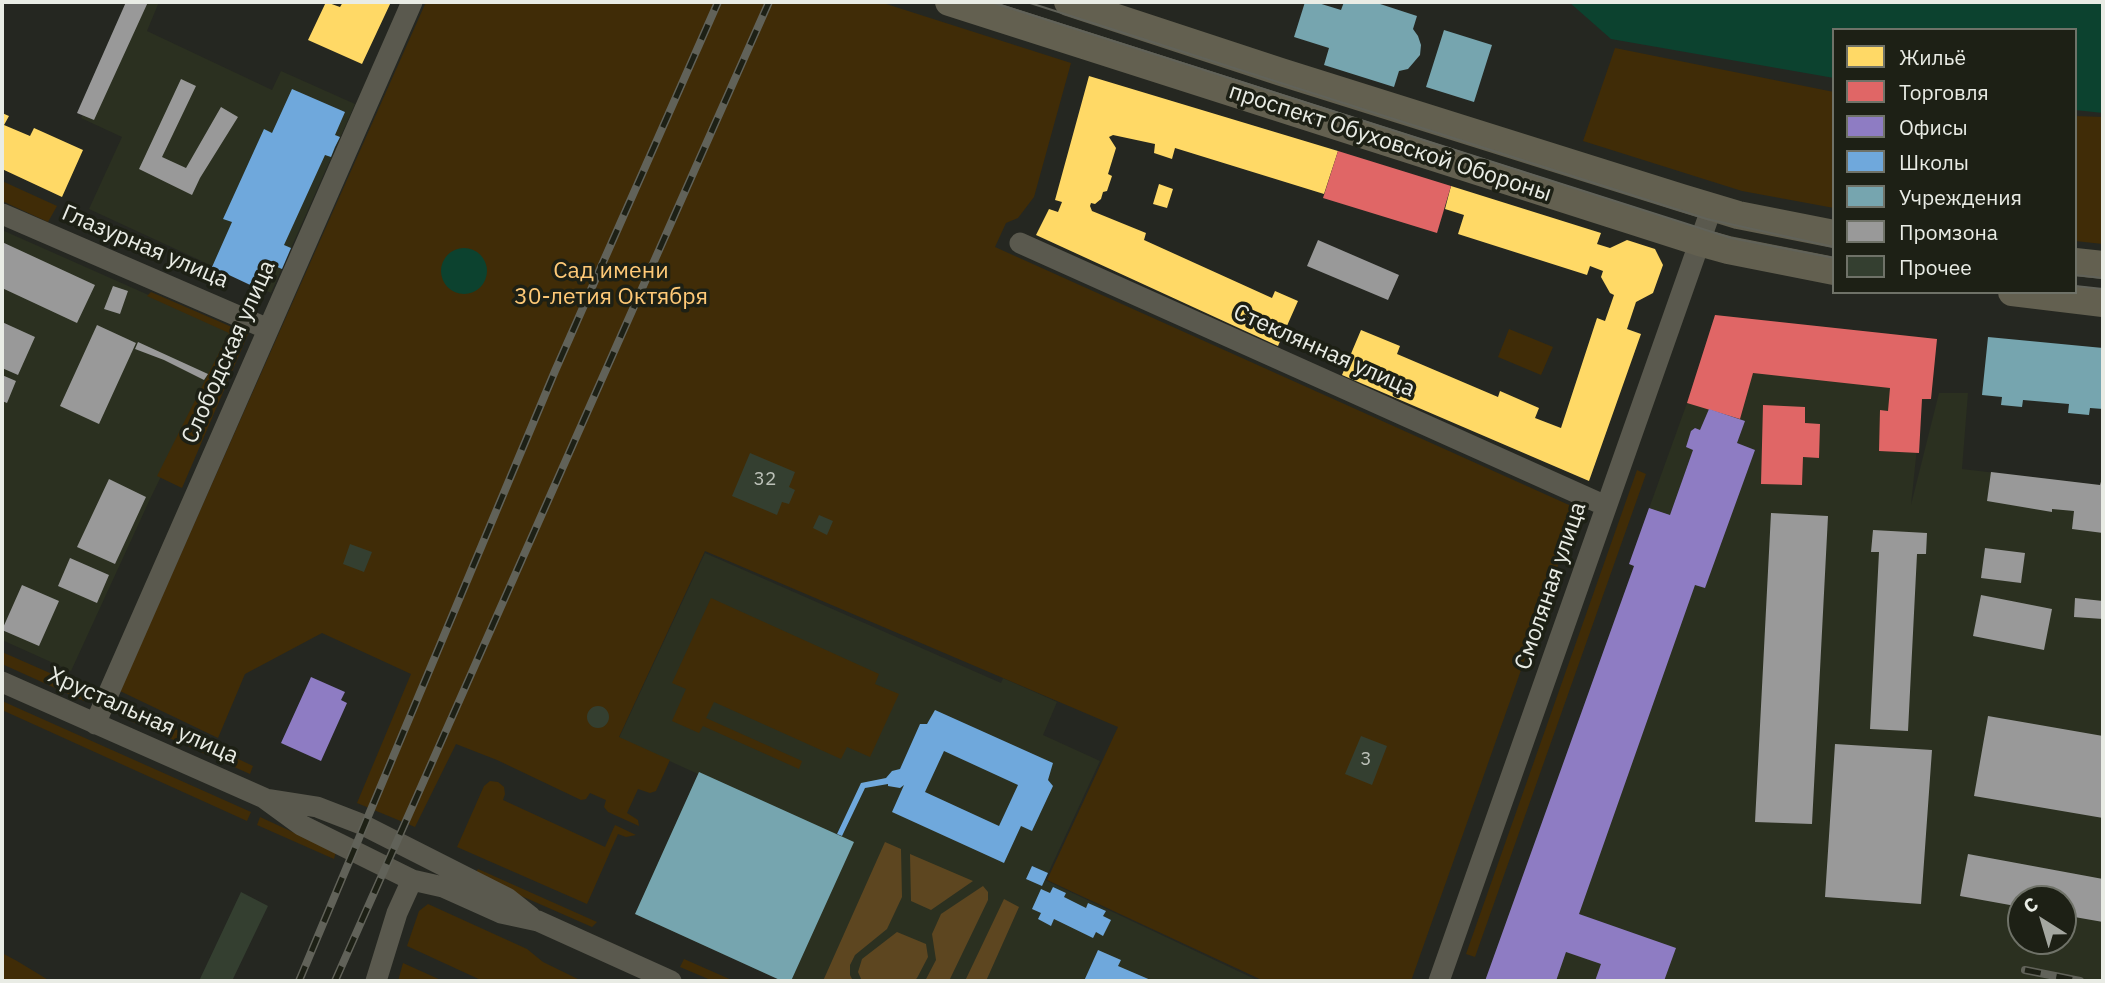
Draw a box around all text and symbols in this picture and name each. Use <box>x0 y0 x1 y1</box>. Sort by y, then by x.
legend <box>1832 28 2077 294</box>
text: Жильё <box>1899 43 1966 71</box>
street label: проспект Обуховской Обороны <box>1225 78 1555 208</box>
text: Торговля <box>1899 78 1989 106</box>
text: Офисы <box>1899 113 1968 141</box>
text: Школы <box>1899 148 1969 176</box>
text: Учреждения <box>1899 183 2022 211</box>
street label: Глазурная улица <box>57 199 233 295</box>
text: Промзона <box>1899 218 1998 246</box>
text: Прочее <box>1899 253 1972 281</box>
street label: Слободская улица <box>176 256 282 448</box>
park label: Сад имени 30-летия Октября <box>514 257 708 311</box>
street label: Стеклянная улица <box>1229 298 1419 404</box>
house number: 32 <box>754 469 776 491</box>
street label: Смоляная улица <box>1509 498 1593 674</box>
street label: Хрустальная улица <box>44 662 242 770</box>
house number: 3 <box>1360 749 1372 771</box>
north arrow <box>2007 885 2077 955</box>
text: С <box>2018 892 2043 918</box>

